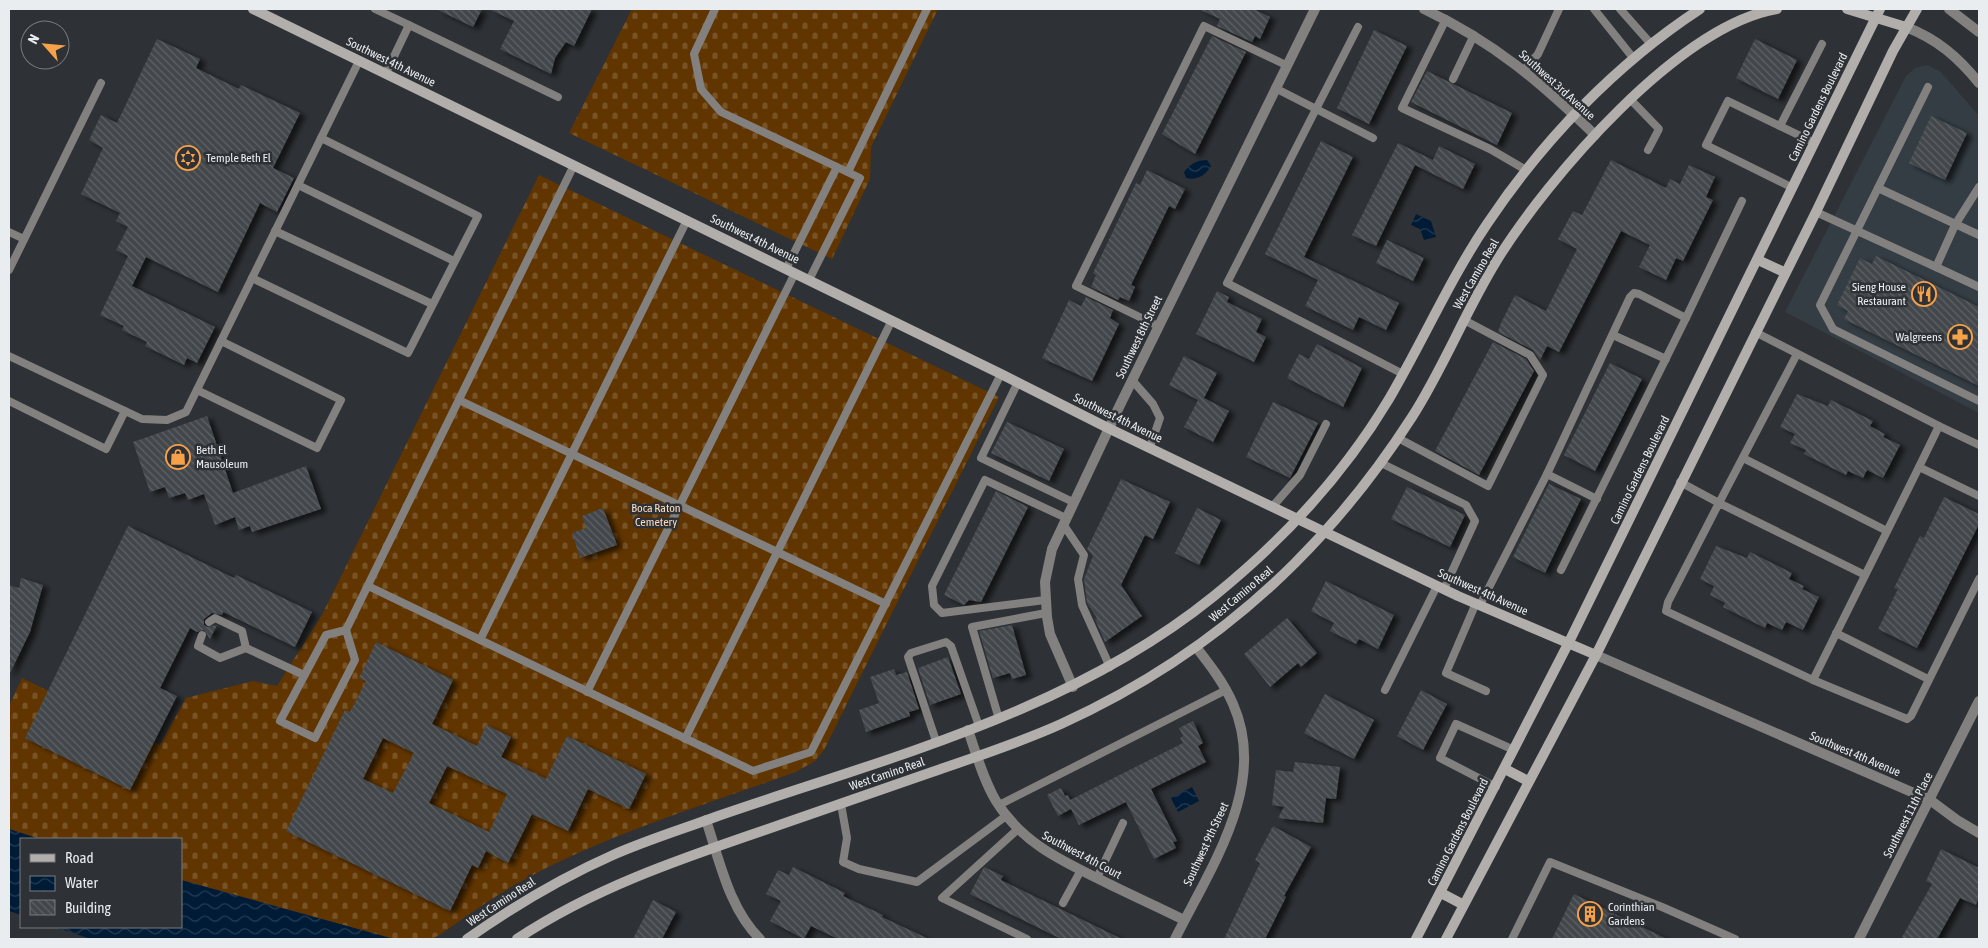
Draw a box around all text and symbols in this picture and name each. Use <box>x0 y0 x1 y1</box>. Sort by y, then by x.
north arrow <box>20 20 70 70</box>
text: N <box>24 32 42 46</box>
street label: Southwest 4th Avenue <box>344 34 438 90</box>
street label: Southwest 3rd Avenue <box>1516 47 1598 123</box>
street label: Camino Gardens Boulevard <box>1786 50 1850 164</box>
synagogue icon: Temple Beth El <box>175 145 201 171</box>
place label: Temple Beth El <box>206 151 272 165</box>
street label: Southwest 4th Avenue <box>708 211 802 267</box>
street label: West Camino Real <box>1450 236 1502 312</box>
place label: Sieng House Restaurant <box>1852 280 1907 308</box>
restaurant icon: Sieng House Restaurant <box>1911 281 1937 307</box>
street label: Southwest 8th Street <box>1113 293 1165 381</box>
pharmacy icon: Walgreens <box>1947 324 1973 350</box>
place label: Walgreens <box>1895 330 1942 344</box>
street label: Southwest 4th Avenue <box>1071 390 1165 446</box>
street label: Camino Gardens Boulevard <box>1608 413 1672 527</box>
place label: Beth El Mausoleum <box>196 443 248 471</box>
shop icon: Beth El Mausoleum <box>165 444 191 470</box>
park label: Boca Raton Cemetery <box>631 501 681 529</box>
street label: West Camino Real <box>1206 563 1276 625</box>
street label: Southwest 4th Avenue <box>1436 566 1530 618</box>
street label: Southwest 4th Avenue <box>1807 729 1903 779</box>
street label: West Camino Real <box>847 754 927 793</box>
street label: Southwest 11th Place <box>1880 770 1936 860</box>
street label: Camino Gardens Boulevard <box>1425 776 1491 888</box>
street label: Southwest 9th Street <box>1181 800 1232 888</box>
street label: Southwest 4th Court <box>1040 828 1125 882</box>
legend <box>20 838 182 928</box>
text: Road <box>65 849 94 866</box>
text: Water <box>65 874 98 891</box>
street label: West Camino Real <box>464 874 539 929</box>
text: Building <box>65 899 111 916</box>
place label: Corinthian Gardens <box>1608 900 1655 928</box>
building icon: Corinthian Gardens <box>1577 901 1603 927</box>

